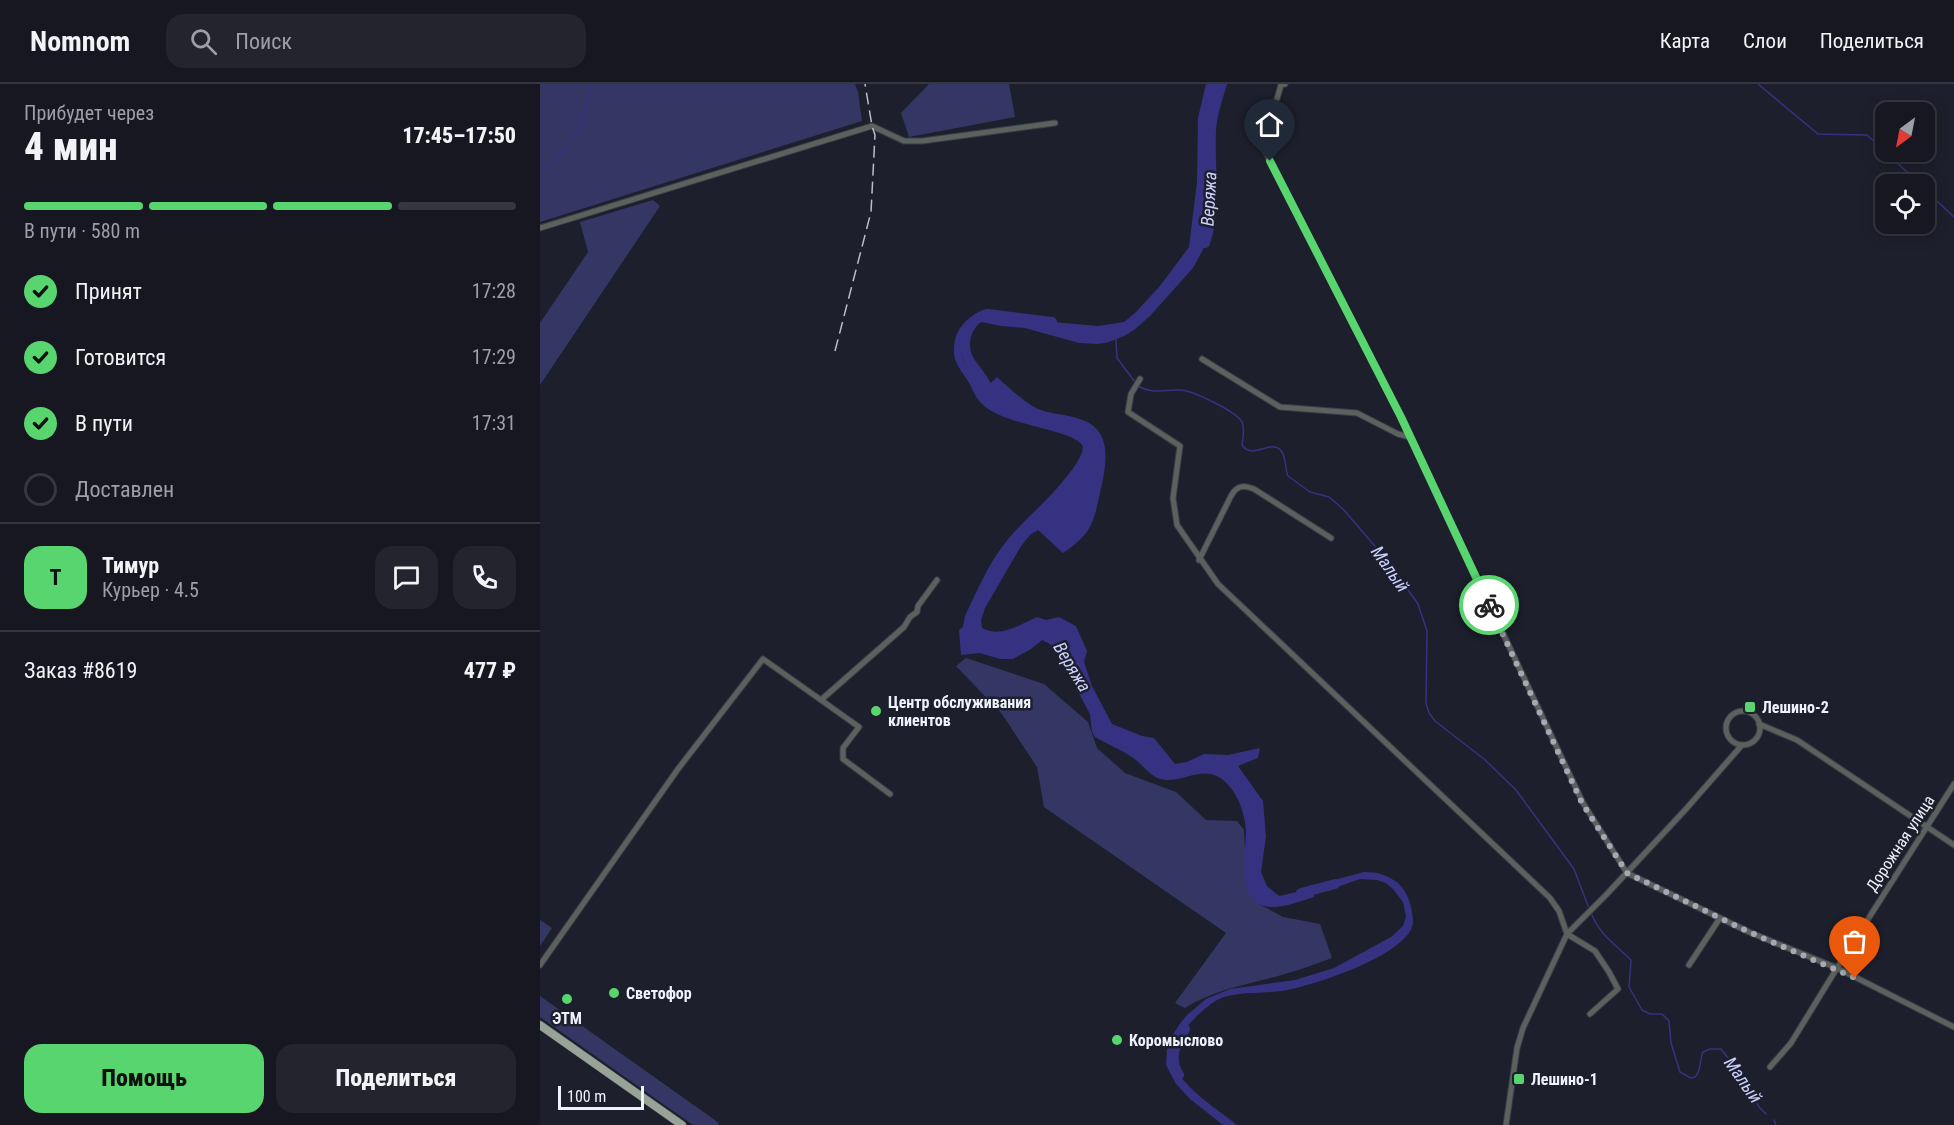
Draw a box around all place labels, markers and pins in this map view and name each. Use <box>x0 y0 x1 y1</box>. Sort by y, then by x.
pin <box>1244 99 1295 161</box>
place label: Центр обслуживания клиентов <box>888 693 1031 730</box>
place label: Лешино-2 <box>1762 698 1829 717</box>
marker: Лешино-2 <box>1743 700 1757 714</box>
marker: Центр обслуживания клиентов <box>869 704 883 718</box>
pin <box>1829 916 1880 978</box>
place label: Светофор <box>626 984 692 1003</box>
marker: Светофор <box>607 986 621 1000</box>
marker: ЭТМ <box>560 992 574 1006</box>
place label: ЭТМ <box>552 1009 582 1028</box>
place label: Коромыслово <box>1129 1031 1223 1050</box>
marker: Коромыслово <box>1110 1033 1124 1047</box>
place label: Лешино-1 <box>1531 1070 1598 1089</box>
marker: Лешино-1 <box>1512 1072 1526 1086</box>

